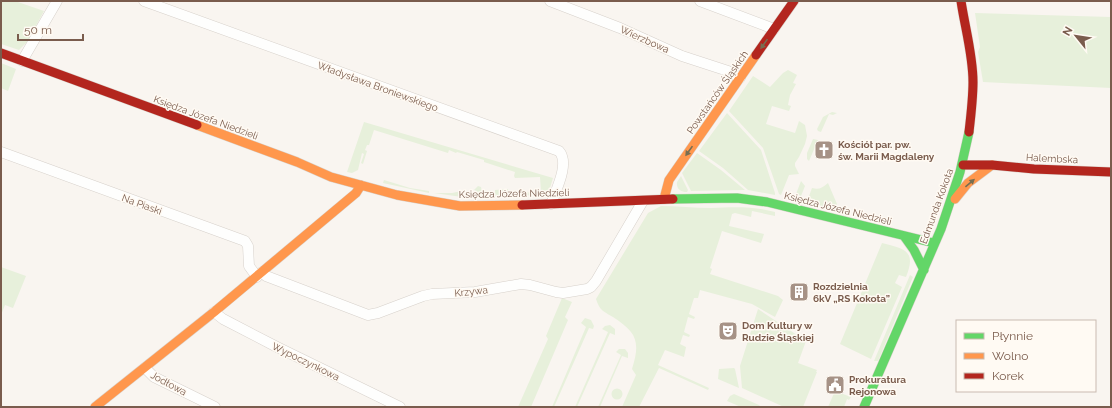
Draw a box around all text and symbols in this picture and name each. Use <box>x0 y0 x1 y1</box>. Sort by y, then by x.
scale bar <box>18 16 83 42</box>
north arrow <box>1056 16 1096 56</box>
text: 50 m <box>24 23 52 37</box>
street label: Wierzbowa <box>619 24 671 55</box>
text: N <box>1060 24 1076 38</box>
one-way arrow <box>760 39 768 50</box>
street label: Powstańców Śląskich <box>685 49 750 136</box>
street label: Władysława Broniewskiego <box>316 60 440 113</box>
street label: Księdza Józefa Niedzieli <box>152 93 260 142</box>
church icon: Kościół par. pw. św. Marii Magdaleny <box>813 139 835 161</box>
place label: Kościół par. pw. św. Marii Magdaleny <box>838 139 935 162</box>
one-way arrow <box>685 146 693 156</box>
street label: Halembska <box>1026 152 1078 165</box>
street label: Edmunda Kokota <box>918 167 955 245</box>
one-way arrow <box>965 178 975 187</box>
street label: Księdza Józefa Niedzieli <box>459 187 569 200</box>
street label: Księdza Józefa Niedzieli <box>783 190 893 227</box>
street label: Na Piaski <box>120 192 163 217</box>
building icon: Rozdzielnia 6kV „RS Kokota” <box>788 281 810 303</box>
place label: Rozdzielnia 6kV „RS Kokota” <box>813 281 890 304</box>
street label: Krzywa <box>454 284 488 299</box>
theatre icon: Dom Kultury w Rudzie Śląskiej <box>717 320 739 342</box>
place label: Dom Kultury w Rudzie Śląskiej <box>742 320 814 343</box>
legend <box>956 320 1096 392</box>
text: Płynnie <box>992 329 1033 343</box>
street label: Wypoczynkowa <box>270 340 341 383</box>
text: Wolno <box>992 349 1028 363</box>
street label: Jodłowa <box>149 369 189 397</box>
text: Korek <box>992 369 1025 383</box>
public building icon: Prokuratura Rejonowa <box>824 374 846 396</box>
place label: Prokuratura Rejonowa <box>849 374 906 397</box>

